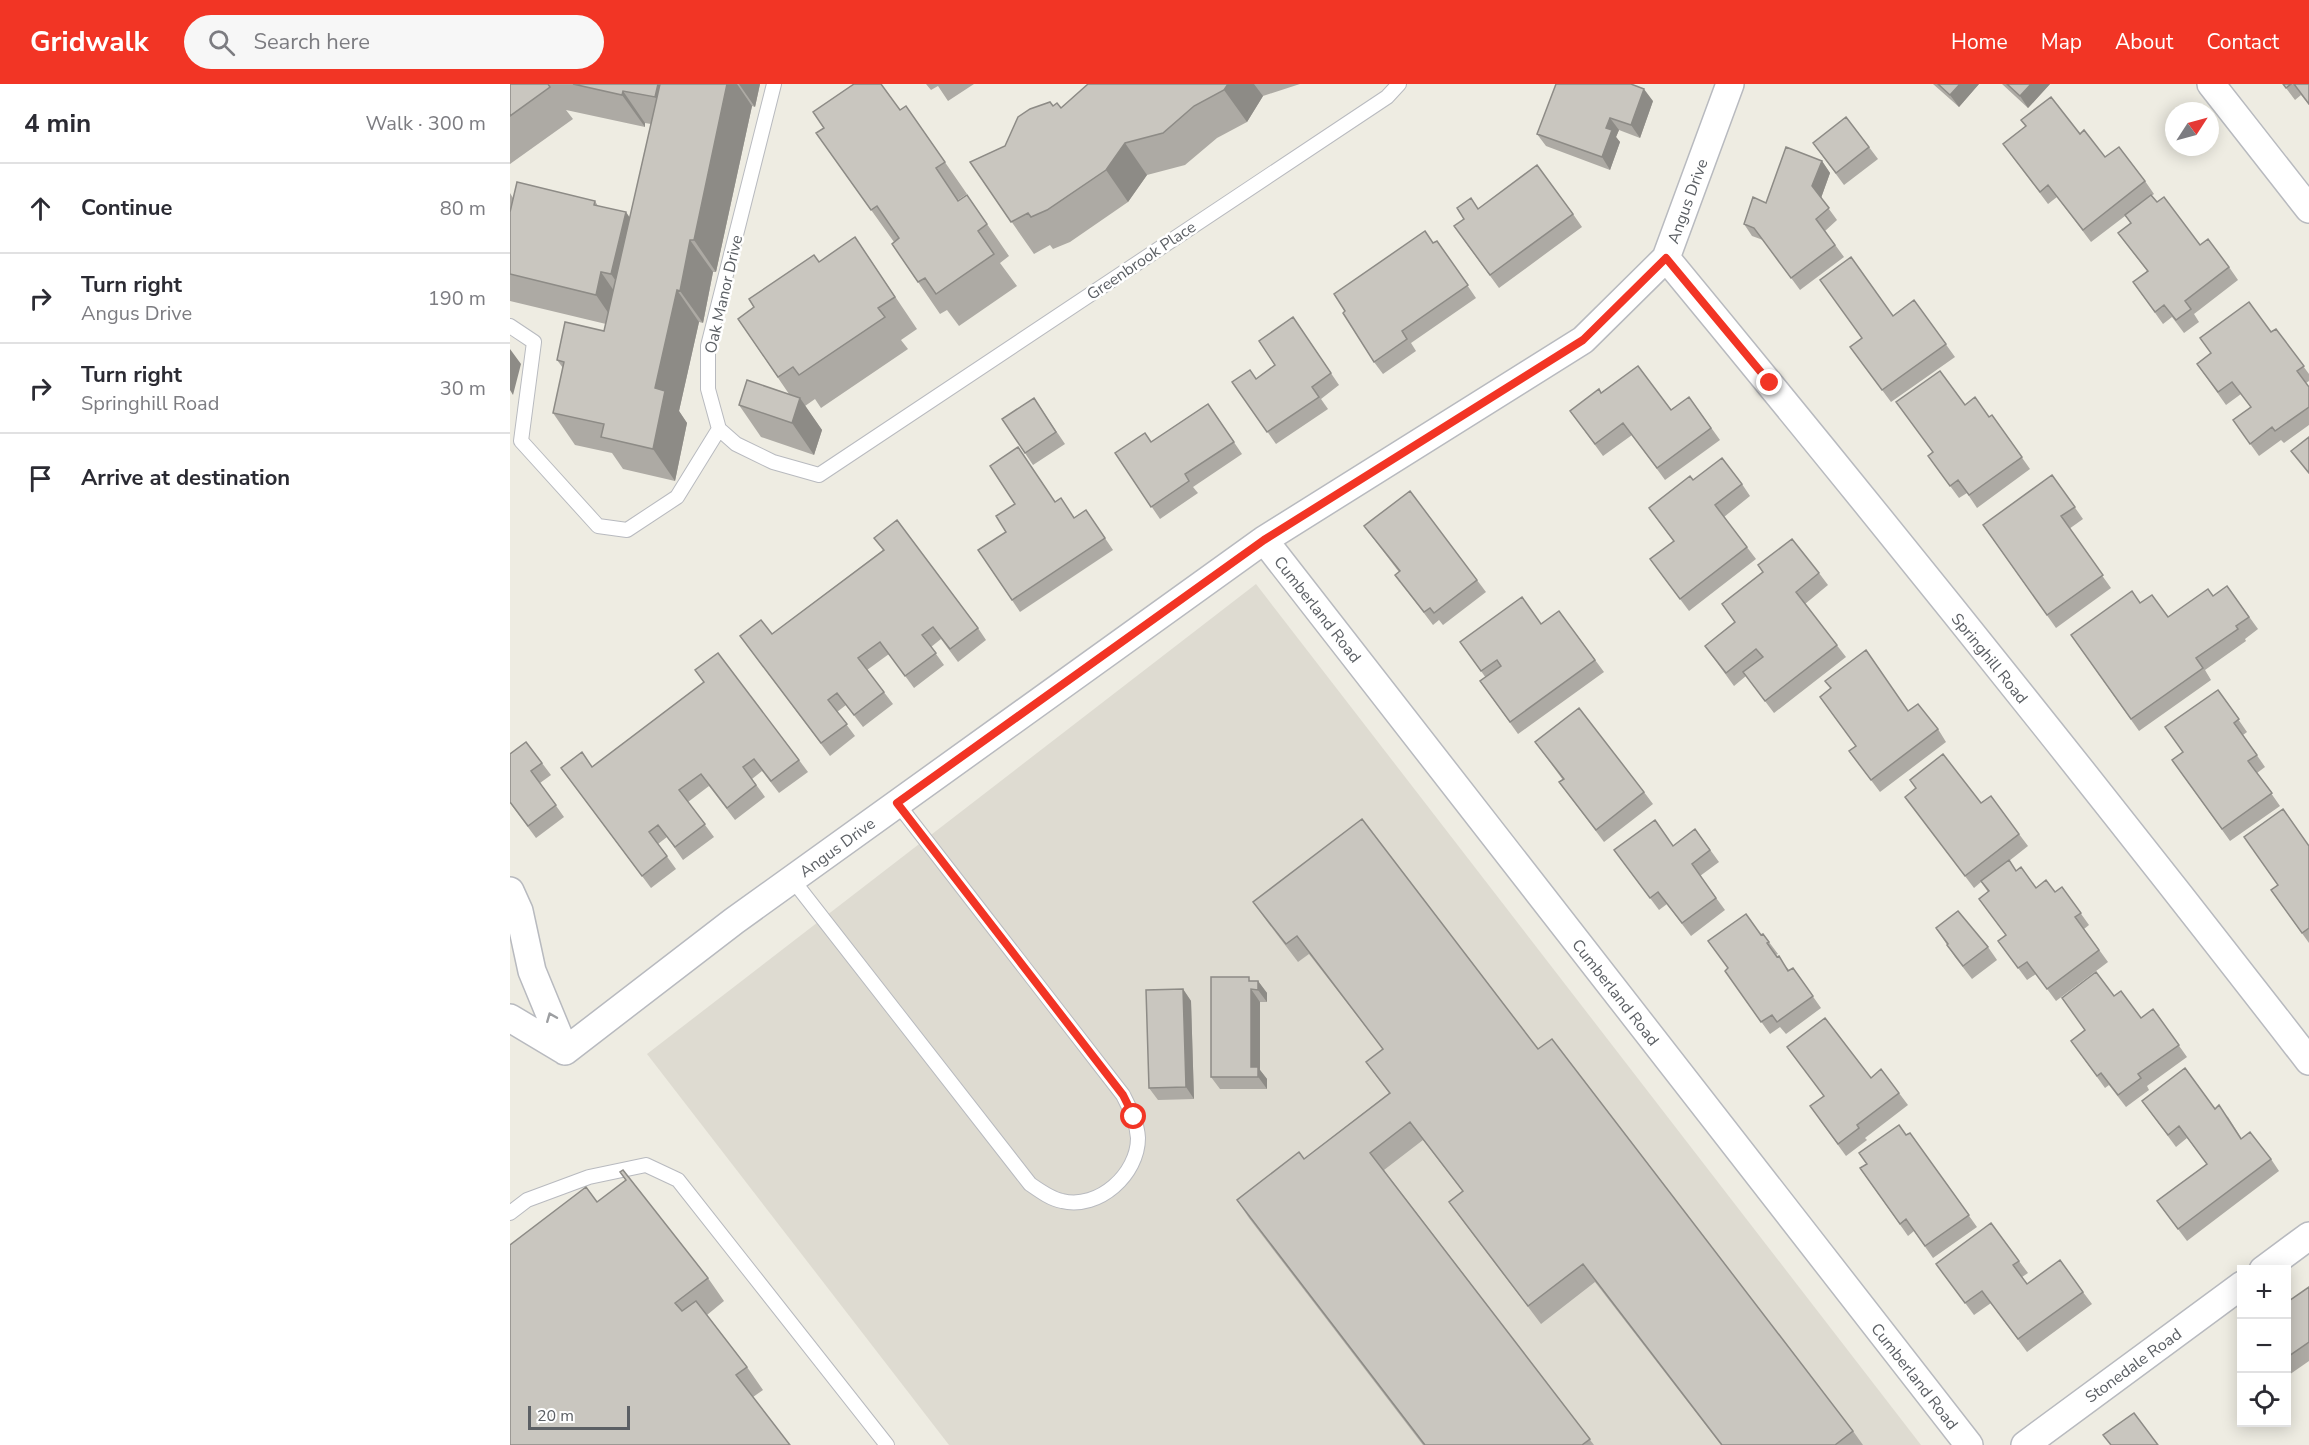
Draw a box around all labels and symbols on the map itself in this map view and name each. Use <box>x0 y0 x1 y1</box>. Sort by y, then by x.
north arrow <box>2165 102 2219 156</box>
street label: Angus Drive <box>1662 156 1713 247</box>
street label: Greenbrook Place <box>1083 216 1200 306</box>
street label: Oak Manor Drive <box>700 233 748 356</box>
route end <box>1756 369 1782 395</box>
street label: Cumberland Road <box>1269 552 1366 668</box>
street label: Springhill Road <box>1946 609 2033 709</box>
street label: Angus Drive <box>795 813 880 883</box>
street label: Cumberland Road <box>1567 935 1664 1051</box>
one-way arrow <box>546 1012 558 1023</box>
route start <box>1120 1103 1146 1129</box>
street label: Cumberland Road <box>1866 1319 1963 1435</box>
street label: Stonedale Road <box>2081 1323 2186 1408</box>
scale bar <box>528 1403 630 1430</box>

